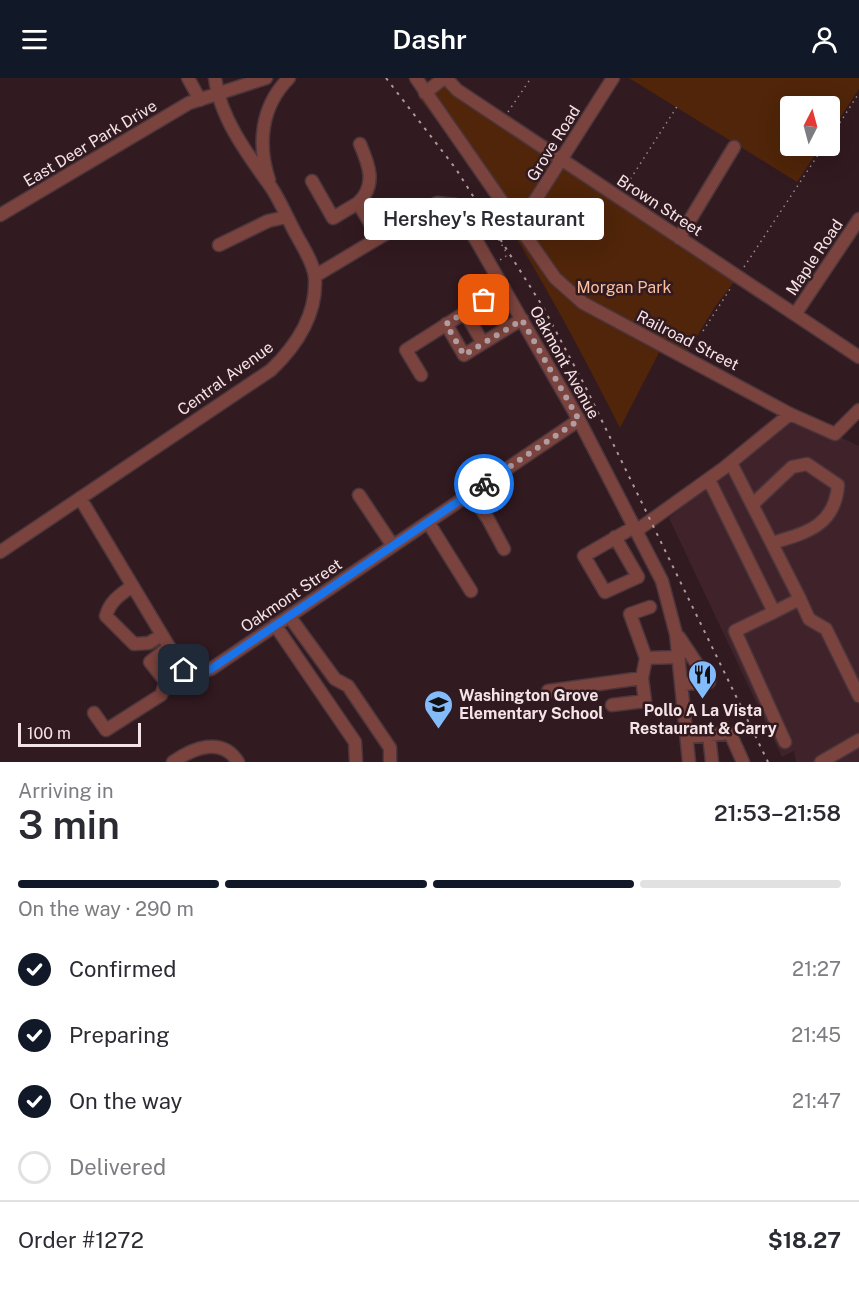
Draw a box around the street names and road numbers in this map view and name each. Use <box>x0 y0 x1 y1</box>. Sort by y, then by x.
street label: East Deer Park Drive <box>20 96 160 191</box>
street label: Grove Road <box>523 102 584 185</box>
street label: Brown Street <box>613 171 706 240</box>
street label: Maple Road <box>782 216 847 299</box>
street label: Oakmont Avenue <box>526 302 603 422</box>
street label: Railroad Street <box>633 306 742 374</box>
street label: Central Avenue <box>174 337 277 419</box>
street label: Oakmont Street <box>237 555 346 636</box>

